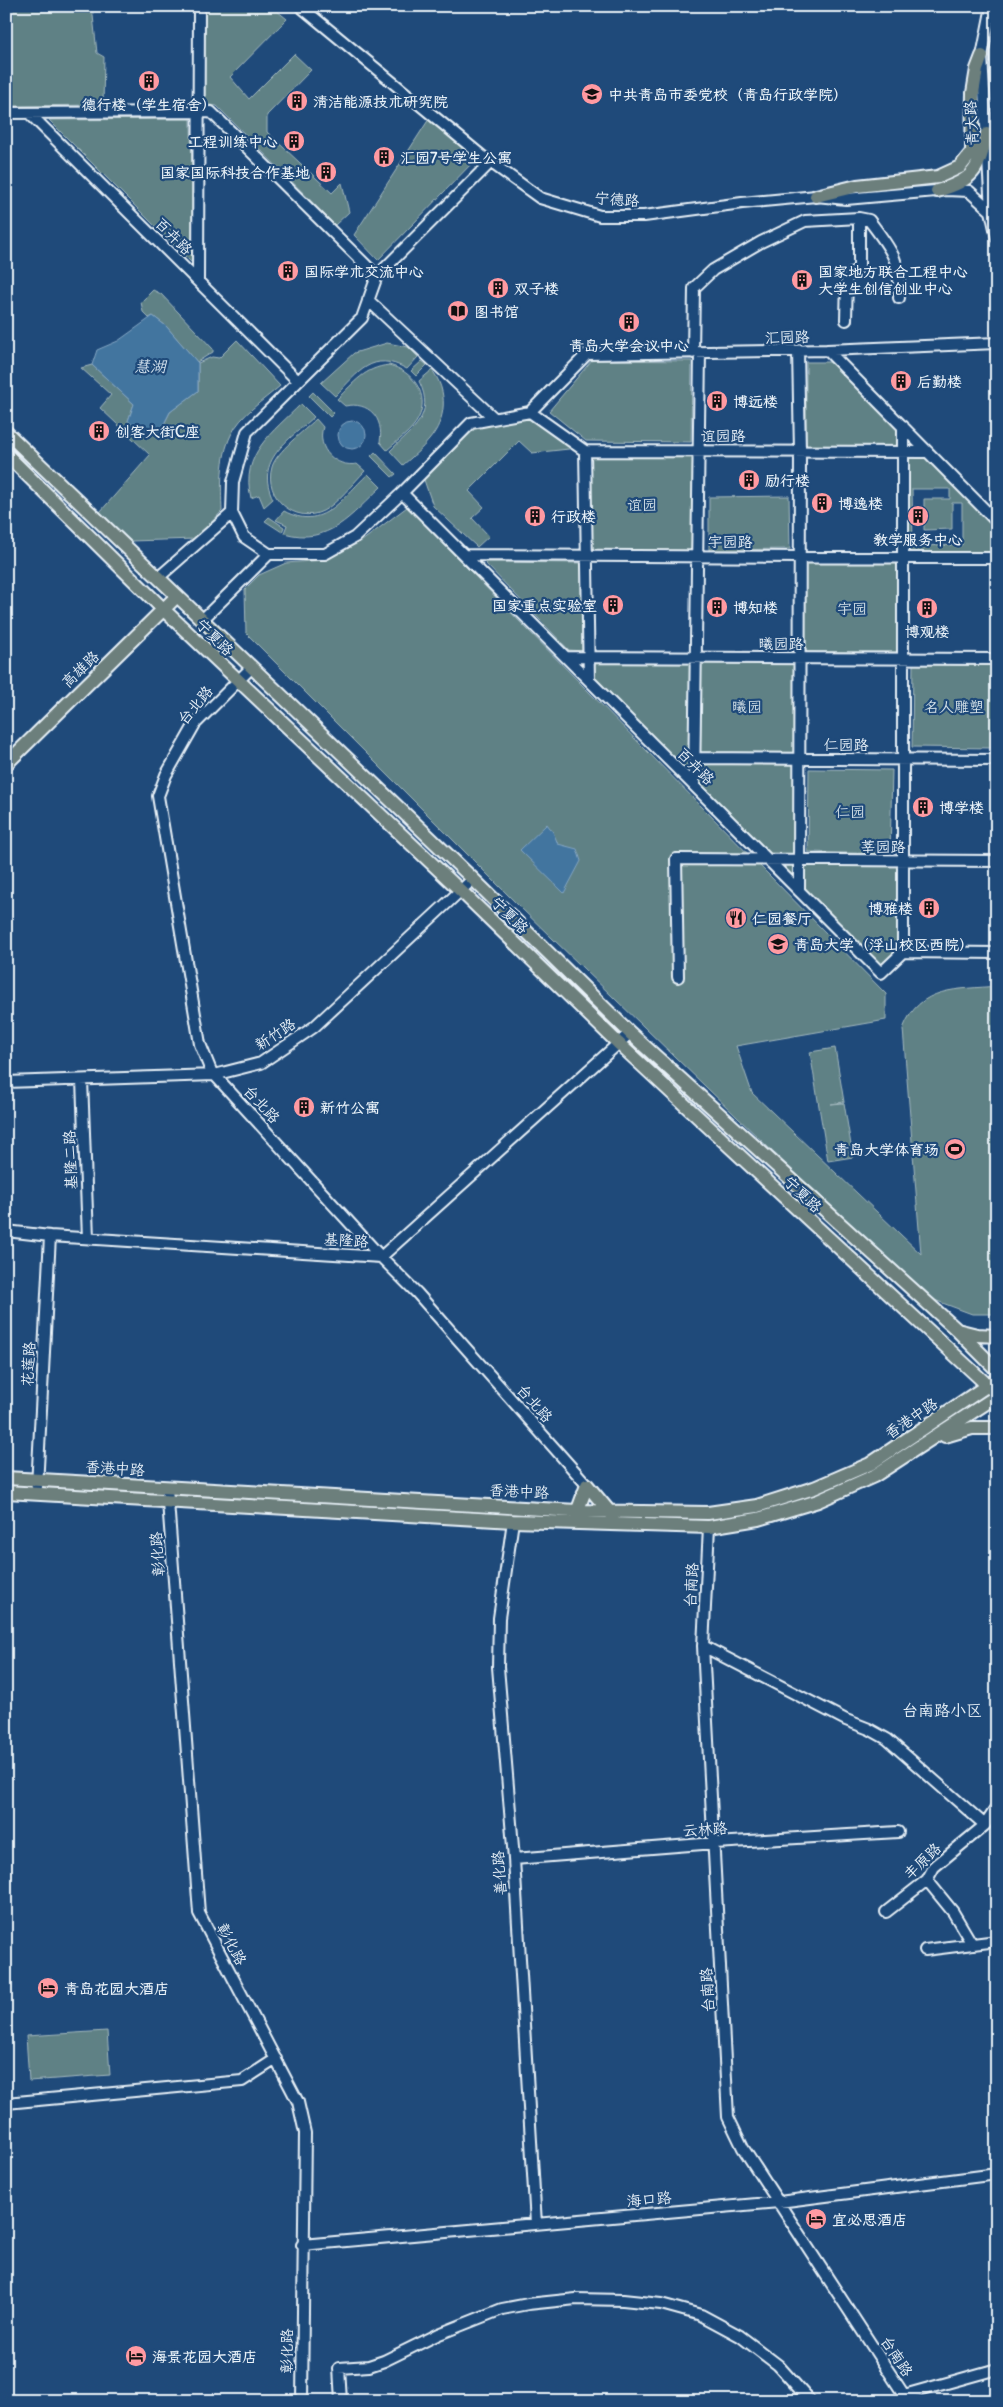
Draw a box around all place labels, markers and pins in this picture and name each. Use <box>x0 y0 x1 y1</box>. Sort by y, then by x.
building icon: 德行楼（学生宿舍） <box>137 69 161 93</box>
school or university icon: 中共青岛市委党校（青岛行政学院） <box>580 82 604 106</box>
place label: 中共青岛市委党校（青岛行政学院） <box>608 85 848 104</box>
building icon: 清洁能源技术研究院 <box>285 89 309 113</box>
place label: 清洁能源技术研究院 <box>313 92 448 111</box>
place label: 德行楼（学生宿舍） <box>81 95 217 114</box>
building icon: 工程训练中心 <box>282 129 306 153</box>
place label: 工程训练中心 <box>188 132 278 151</box>
building icon: 汇园7号学生公寓 <box>372 145 396 169</box>
place label: 汇园7号学生公寓 <box>400 148 512 167</box>
building icon: 国家国际科技合作基地 <box>314 160 338 184</box>
place label: 国家国际科技合作基地 <box>160 163 310 182</box>
building icon: 国际学术交流中心 <box>276 259 300 283</box>
place label: 国际学术交流中心 <box>304 262 424 281</box>
place label: 国家地方联合工程中心 大学生创信创业中心 <box>818 262 968 298</box>
building icon: 国家地方联合工程中心 大学生创信创业中心 <box>790 268 814 292</box>
building icon: 双子楼 <box>486 276 510 300</box>
place label: 双子楼 <box>514 279 559 298</box>
library icon: 图书馆 <box>446 299 470 323</box>
place label: 图书馆 <box>474 302 519 321</box>
building icon: 青岛大学会议中心 <box>617 310 641 334</box>
place label: 青岛大学会议中心 <box>569 336 689 355</box>
building icon: 后勤楼 <box>889 369 913 393</box>
place label: 后勤楼 <box>917 372 962 391</box>
building icon: 博远楼 <box>705 389 729 413</box>
place label: 博远楼 <box>733 392 778 411</box>
building icon: 创客大街C座 <box>87 419 111 443</box>
place label: 创客大街C座 <box>115 422 200 441</box>
building icon: 励行楼 <box>737 468 761 492</box>
place label: 励行楼 <box>765 471 810 490</box>
building icon: 博逸楼 <box>810 491 834 515</box>
place label: 博逸楼 <box>838 494 883 513</box>
building icon: 行政楼 <box>523 504 547 528</box>
building icon: 教学服务中心 <box>906 504 930 528</box>
place label: 行政楼 <box>551 507 596 526</box>
place label: 教学服务中心 <box>873 530 963 549</box>
building icon: 国家重点实验室 <box>601 593 625 617</box>
building icon: 博知楼 <box>705 595 729 619</box>
place label: 国家重点实验室 <box>492 596 597 615</box>
building icon: 博观楼 <box>915 596 939 620</box>
place label: 博知楼 <box>733 598 778 617</box>
place label: 博观楼 <box>904 622 950 641</box>
building icon: 博学楼 <box>911 795 935 819</box>
place label: 博学楼 <box>939 798 984 817</box>
building icon: 博雅楼 <box>917 896 941 920</box>
place label: 博雅楼 <box>868 899 913 918</box>
restaurant icon: 仁园餐厅 <box>724 906 748 930</box>
place label: 仁园餐厅 <box>752 909 812 928</box>
school or university icon: 青岛大学（浮山校区西院） <box>766 932 790 956</box>
place label: 青岛大学（浮山校区西院） <box>794 935 974 954</box>
building icon: 新竹公寓 <box>292 1095 316 1119</box>
place label: 新竹公寓 <box>320 1098 380 1117</box>
sports icon: 青岛大学体育场 <box>943 1137 967 1161</box>
place label: 青岛大学体育场 <box>834 1140 939 1159</box>
hotel icon: 青岛花园大酒店 <box>36 1976 60 2000</box>
place label: 青岛花园大酒店 <box>64 1979 169 1998</box>
hotel icon: 宜必思酒店 <box>804 2207 828 2231</box>
place label: 宜必思酒店 <box>832 2210 907 2229</box>
hotel icon: 海景花园大酒店 <box>124 2344 148 2368</box>
place label: 海景花园大酒店 <box>152 2347 257 2366</box>

